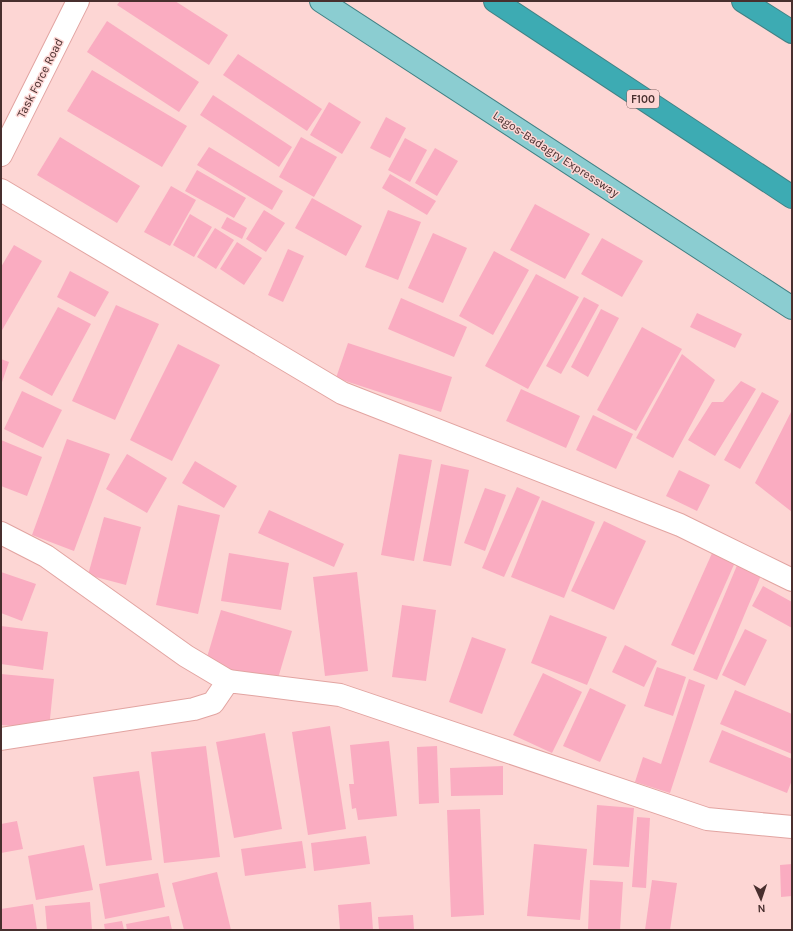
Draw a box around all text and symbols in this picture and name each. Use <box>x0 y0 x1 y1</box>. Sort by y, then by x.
street label: Task Force Road <box>14 36 66 120</box>
road number: F100 <box>627 90 659 108</box>
street label: Lagos-Badagry Expressway <box>490 108 622 200</box>
north arrow <box>741 879 781 919</box>
text: N <box>757 902 766 915</box>

